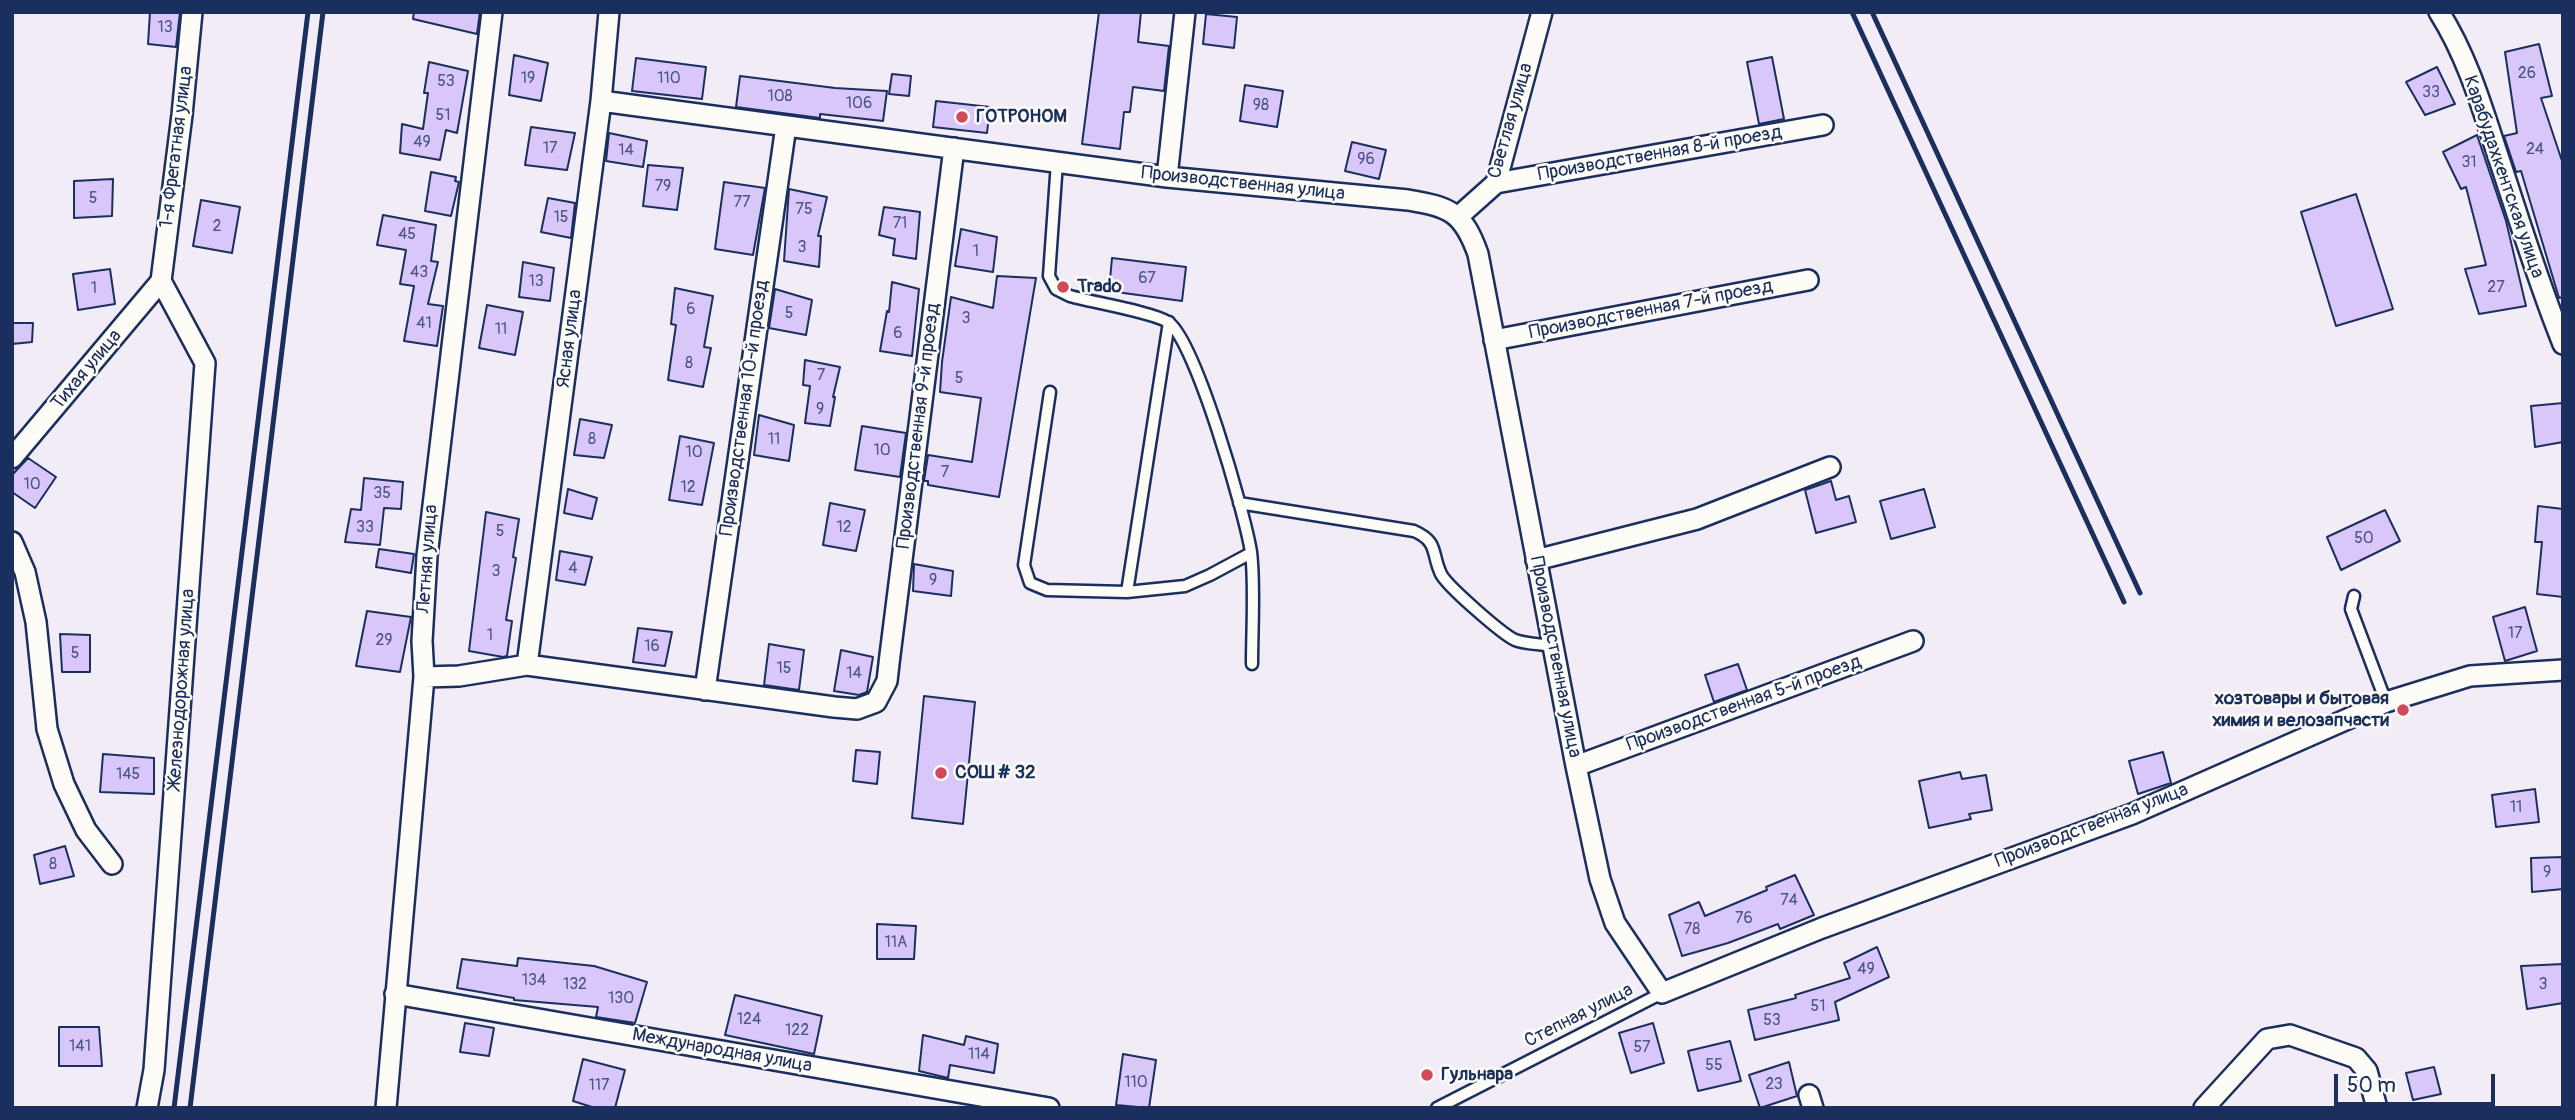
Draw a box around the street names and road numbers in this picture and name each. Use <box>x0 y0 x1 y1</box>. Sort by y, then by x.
street label: Светлая улица <box>1484 61 1538 181</box>
street label: 1-я Фрегатная улица <box>156 65 198 229</box>
street label: Карабудахкентская улица <box>2458 73 2548 281</box>
street label: Производственная 8-й проезд <box>1536 121 1784 187</box>
street label: Производственная улица <box>1140 162 1346 206</box>
street label: Производственная 7-й проезд <box>1527 275 1775 345</box>
street label: Производственная 10-й проезд <box>716 279 774 537</box>
street label: Ясная улица <box>553 288 587 390</box>
street label: Производственная 9-й проезд <box>893 302 945 550</box>
street label: Тихая улица <box>47 325 127 415</box>
street label: Летняя улица <box>413 504 443 614</box>
street label: Производственная улица <box>1524 554 1586 760</box>
street label: Железнодорожная улица <box>164 588 200 790</box>
street label: Производственная 5-й проезд <box>1624 651 1864 757</box>
street label: Производственная улица <box>1992 779 2192 873</box>
street label: Степная улица <box>1521 979 1637 1053</box>
street label: Международная улица <box>630 1024 814 1078</box>

